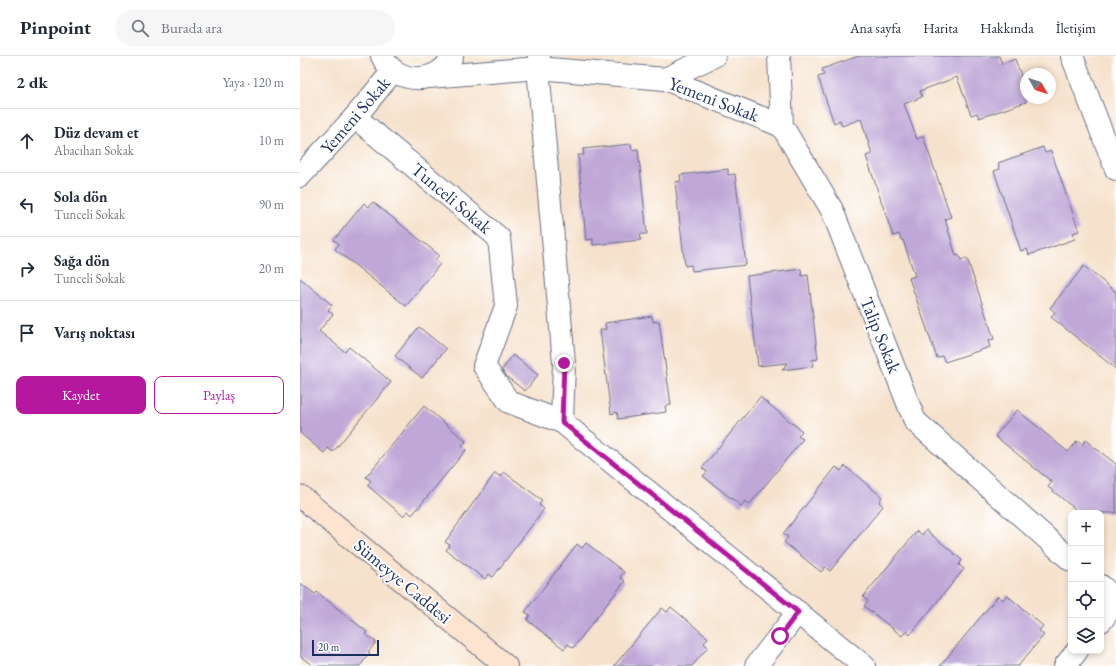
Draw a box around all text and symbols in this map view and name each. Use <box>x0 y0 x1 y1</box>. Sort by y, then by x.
search box <box>115 10 395 46</box>
text: Pinpoint <box>20 15 91 40</box>
icon: search <box>129 17 151 39</box>
text: Burada ara <box>161 18 222 37</box>
text: Ana sayfa <box>850 19 901 37</box>
text: Harita <box>923 19 958 37</box>
text: Hakkında <box>980 19 1034 37</box>
text: İletişim <box>1056 19 1096 37</box>
north arrow <box>1020 68 1056 104</box>
text: 2 dk <box>16 71 48 93</box>
street label: Yemeni Sokak <box>315 71 395 158</box>
street label: Yemeni Sokak <box>665 71 763 127</box>
text: Yaya · 120 m <box>223 74 284 91</box>
text: Düz devam et <box>54 123 139 142</box>
icon: ahead <box>16 130 38 152</box>
text: 10 m <box>259 132 284 149</box>
text: Abacıhan Sokak <box>54 142 134 159</box>
street label: Tunceli Sokak <box>407 158 498 239</box>
text: Sola dön <box>54 187 107 206</box>
icon: left <box>16 194 38 216</box>
text: 90 m <box>259 196 284 213</box>
text: Tunceli Sokak <box>54 206 125 223</box>
text: Sağa dön <box>54 251 110 270</box>
icon: right <box>16 258 38 280</box>
text: 20 m <box>259 260 284 277</box>
text: Tunceli Sokak <box>54 270 125 287</box>
street label: Talip Sokak <box>855 294 907 377</box>
icon: arrive <box>16 322 38 344</box>
text: Varış noktası <box>54 323 135 342</box>
route end <box>555 354 573 372</box>
button: Kaydet <box>16 376 146 414</box>
button: Paylaş <box>154 376 284 414</box>
map controls <box>1068 510 1104 654</box>
button: + <box>1068 510 1104 546</box>
street label: Sümeyye Caddesi <box>350 534 457 629</box>
button: − <box>1068 546 1104 582</box>
button: locate <box>1068 582 1104 618</box>
button: layers <box>1068 618 1104 654</box>
route start <box>771 627 789 645</box>
scale bar <box>312 638 379 657</box>
text: 20 m <box>318 640 339 654</box>

